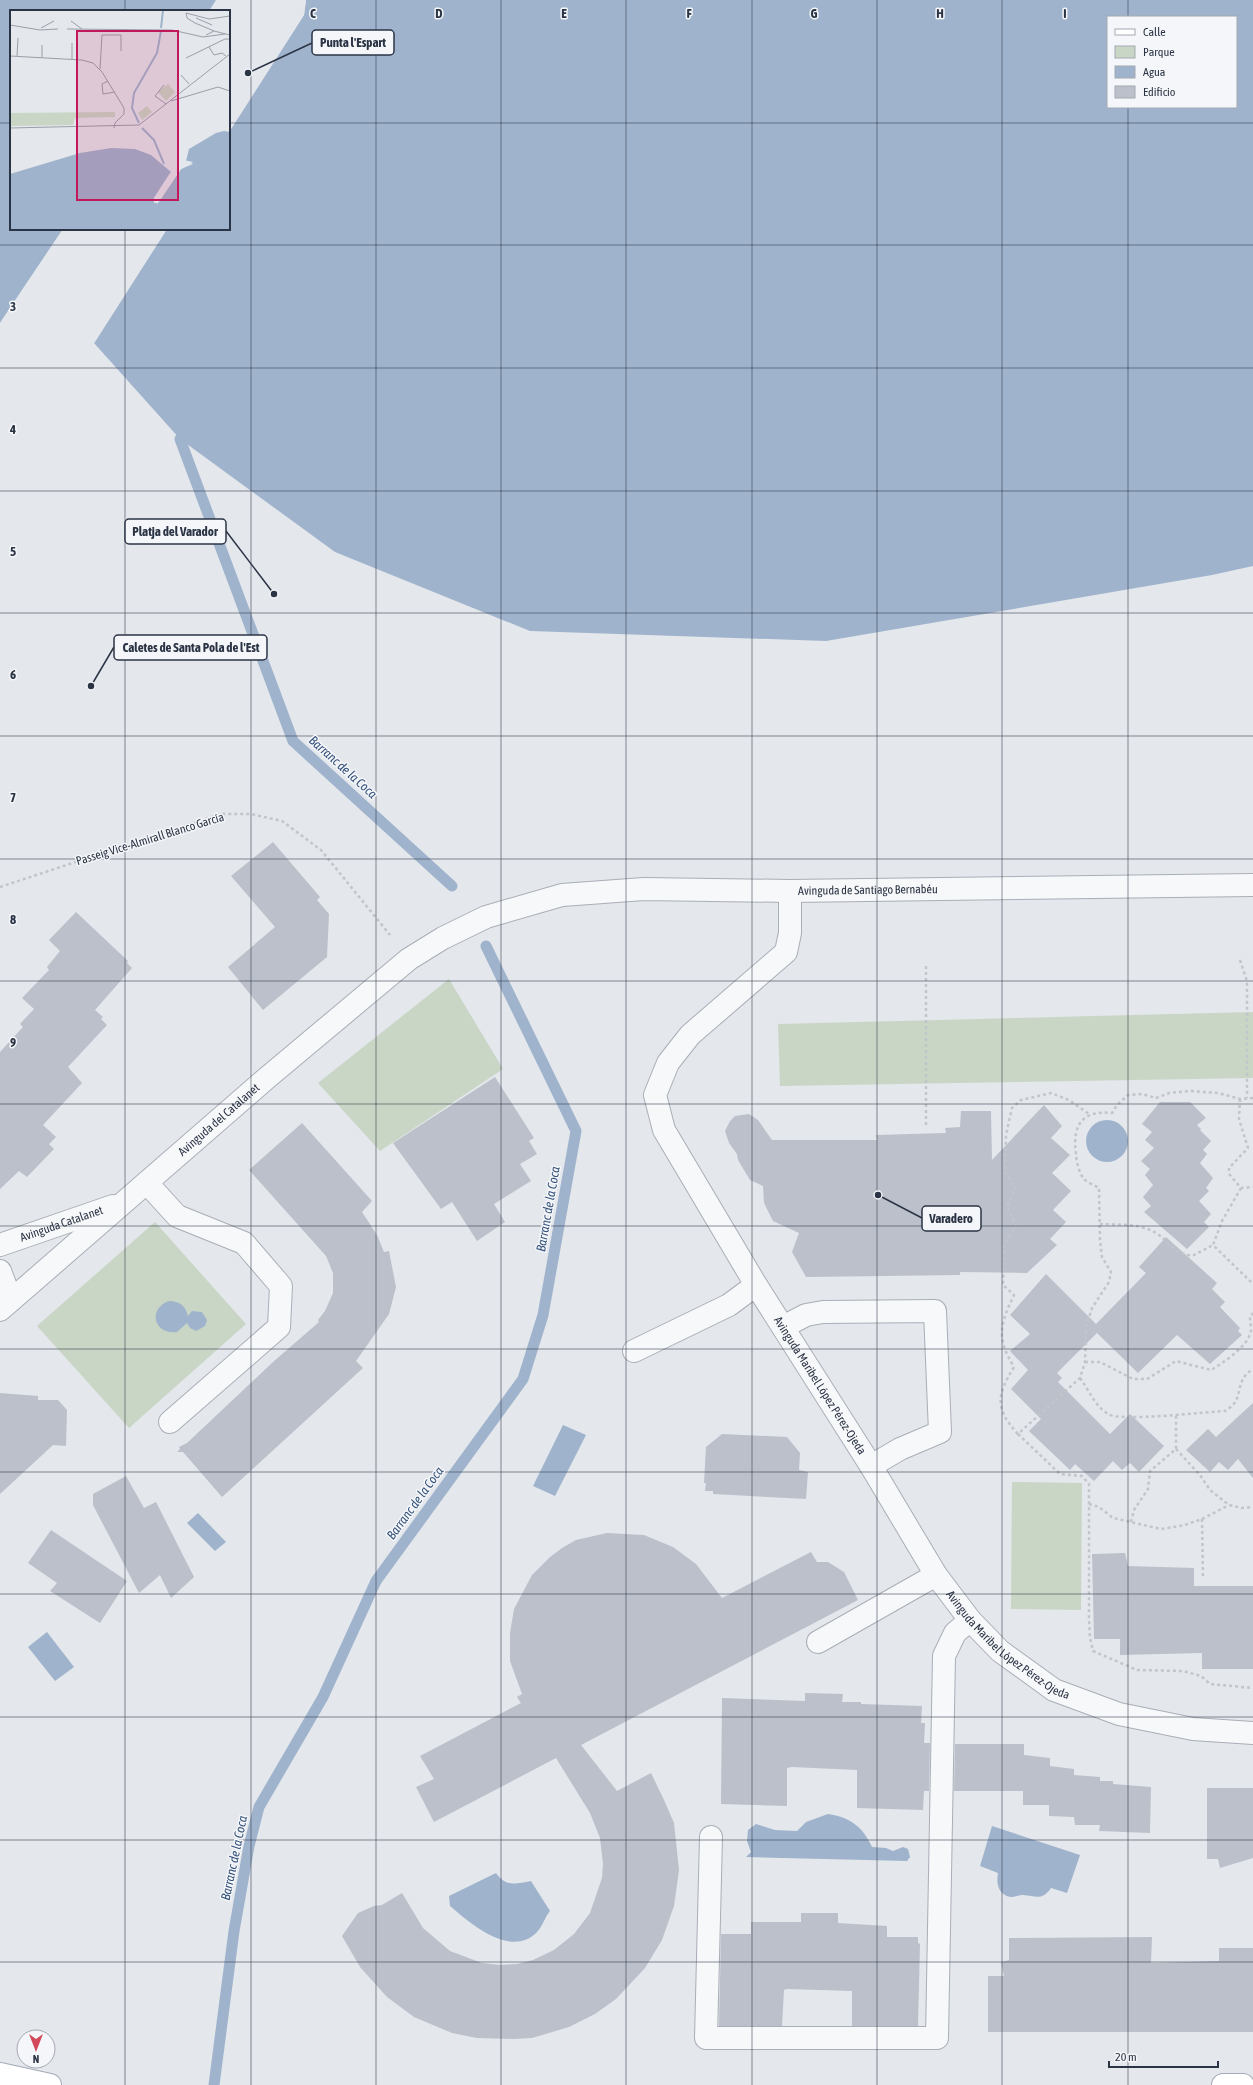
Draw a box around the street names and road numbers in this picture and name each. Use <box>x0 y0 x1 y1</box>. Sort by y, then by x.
street label: Passeig Vice-Almirall Blanco García <box>74 810 226 868</box>
street label: Avinguda de Santiago Bernabéu <box>798 882 938 898</box>
street label: Avinguda del Catalanet <box>175 1080 263 1159</box>
street label: Avinguda Catalanet <box>18 1203 105 1245</box>
street label: Avinguda Maribel López Pérez-Ojeda <box>771 1314 869 1457</box>
street label: Avinguda Maribel López Pérez-Ojeda <box>943 1588 1071 1702</box>

